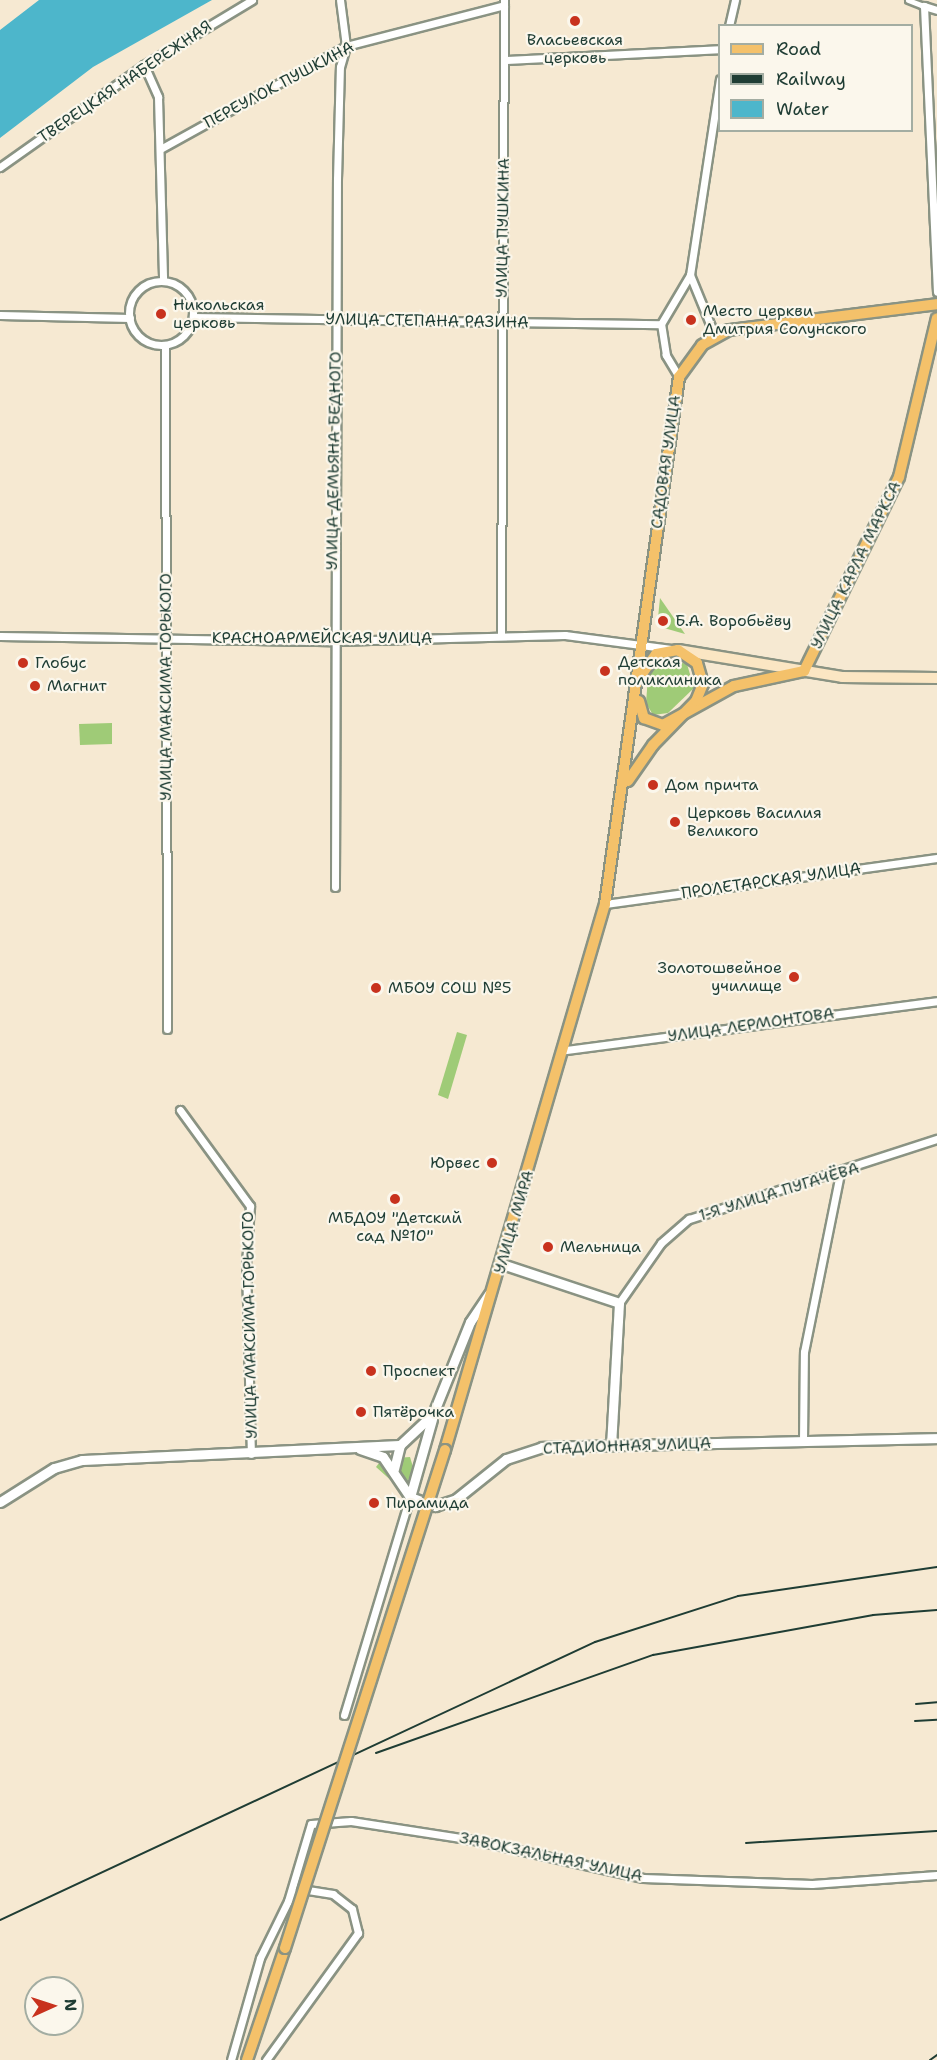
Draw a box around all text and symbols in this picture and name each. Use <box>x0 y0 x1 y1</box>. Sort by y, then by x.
marker: Власьевская церковь <box>568 14 582 28</box>
street label: ТВЕРЕЦКАЯ НАБЕРЕЖНАЯ <box>35 17 215 147</box>
legend <box>718 24 913 132</box>
place label: Власьевская церковь <box>527 30 623 68</box>
street label: ПЕРЕУЛОК ПУШКИНА <box>201 37 357 133</box>
text: Road <box>776 37 821 61</box>
text: Railway <box>776 67 846 91</box>
text: Water <box>776 97 829 121</box>
street label: УЛИЦА ПУШКИНА <box>492 158 514 298</box>
place label: Никольская церковь <box>173 295 264 333</box>
place label: Место церкви Дмитрия Солунского <box>703 301 867 339</box>
marker: Никольская церковь <box>154 307 168 321</box>
street label: УЛИЦА СТЕПАНА РАЗИНА <box>325 310 529 332</box>
marker: Место церкви Дмитрия Солунского <box>684 313 698 327</box>
street label: УЛИЦА ДЕМЬЯНА БЕДНОГО <box>322 352 346 570</box>
street label: САДОВАЯ УЛИЦА <box>647 394 685 530</box>
street label: УЛИЦА КАРЛА МАРКСА <box>807 478 905 652</box>
street label: УЛИЦА МАКСИМА ГОРЬКОГО <box>156 573 176 801</box>
place label: Б.А. Воробьёву <box>675 611 791 631</box>
marker: Б.А. Воробьёву <box>656 614 670 628</box>
street label: КРАСНОАРМЕЙСКАЯ УЛИЦА <box>212 628 432 648</box>
place label: Детская поликлиника <box>618 652 722 690</box>
place label: Глобус <box>35 653 87 673</box>
marker: Глобус <box>16 656 30 670</box>
marker: Детская поликлиника <box>596 662 614 680</box>
place label: Магнит <box>47 676 107 696</box>
marker: Магнит <box>28 679 42 693</box>
place label: Дом причта <box>665 775 758 795</box>
marker: Дом причта <box>646 778 660 792</box>
place label: Церковь Василия Великого <box>687 803 822 841</box>
marker: Церковь Василия Великого <box>668 815 682 829</box>
street label: ПРОЛЕТАРСКАЯ УЛИЦА <box>680 859 862 903</box>
place label: Золотошвейное училище <box>657 958 782 996</box>
marker: Золотошвейное училище <box>787 970 801 984</box>
place label: МБОУ СОШ №5 <box>388 978 512 998</box>
marker: МБОУ СОШ №5 <box>369 981 383 995</box>
street label: УЛИЦА ЛЕРМОНТОВА <box>666 1004 836 1046</box>
place label: Юрвес <box>430 1153 480 1173</box>
marker: Юрвес <box>485 1156 499 1170</box>
street label: 1-Я УЛИЦА ПУГАЧЁВА <box>696 1158 862 1226</box>
street label: УЛИЦА МИРА <box>490 1168 538 1276</box>
marker: МБДОУ "Детский сад №10" <box>388 1192 402 1206</box>
place label: МБДОУ "Детский сад №10" <box>328 1208 462 1246</box>
street label: УЛИЦА МАКСИМА ГОРЬКОГО <box>238 1211 262 1439</box>
place label: Мельница <box>560 1237 641 1257</box>
marker: Мельница <box>541 1240 555 1254</box>
place label: Проспект <box>383 1361 455 1381</box>
marker: Проспект <box>364 1364 378 1378</box>
place label: Пятёрочка <box>373 1402 454 1422</box>
marker: Пятёрочка <box>354 1405 368 1419</box>
street label: СТАДИОННАЯ УЛИЦА <box>543 1433 711 1459</box>
place label: Пирамида <box>386 1493 469 1513</box>
marker: Пирамида <box>367 1496 381 1510</box>
street label: ЗАВОКЗАЛЬНАЯ УЛИЦА <box>458 1828 644 1886</box>
north arrow <box>24 1976 84 2036</box>
text: N <box>60 1998 81 2012</box>

